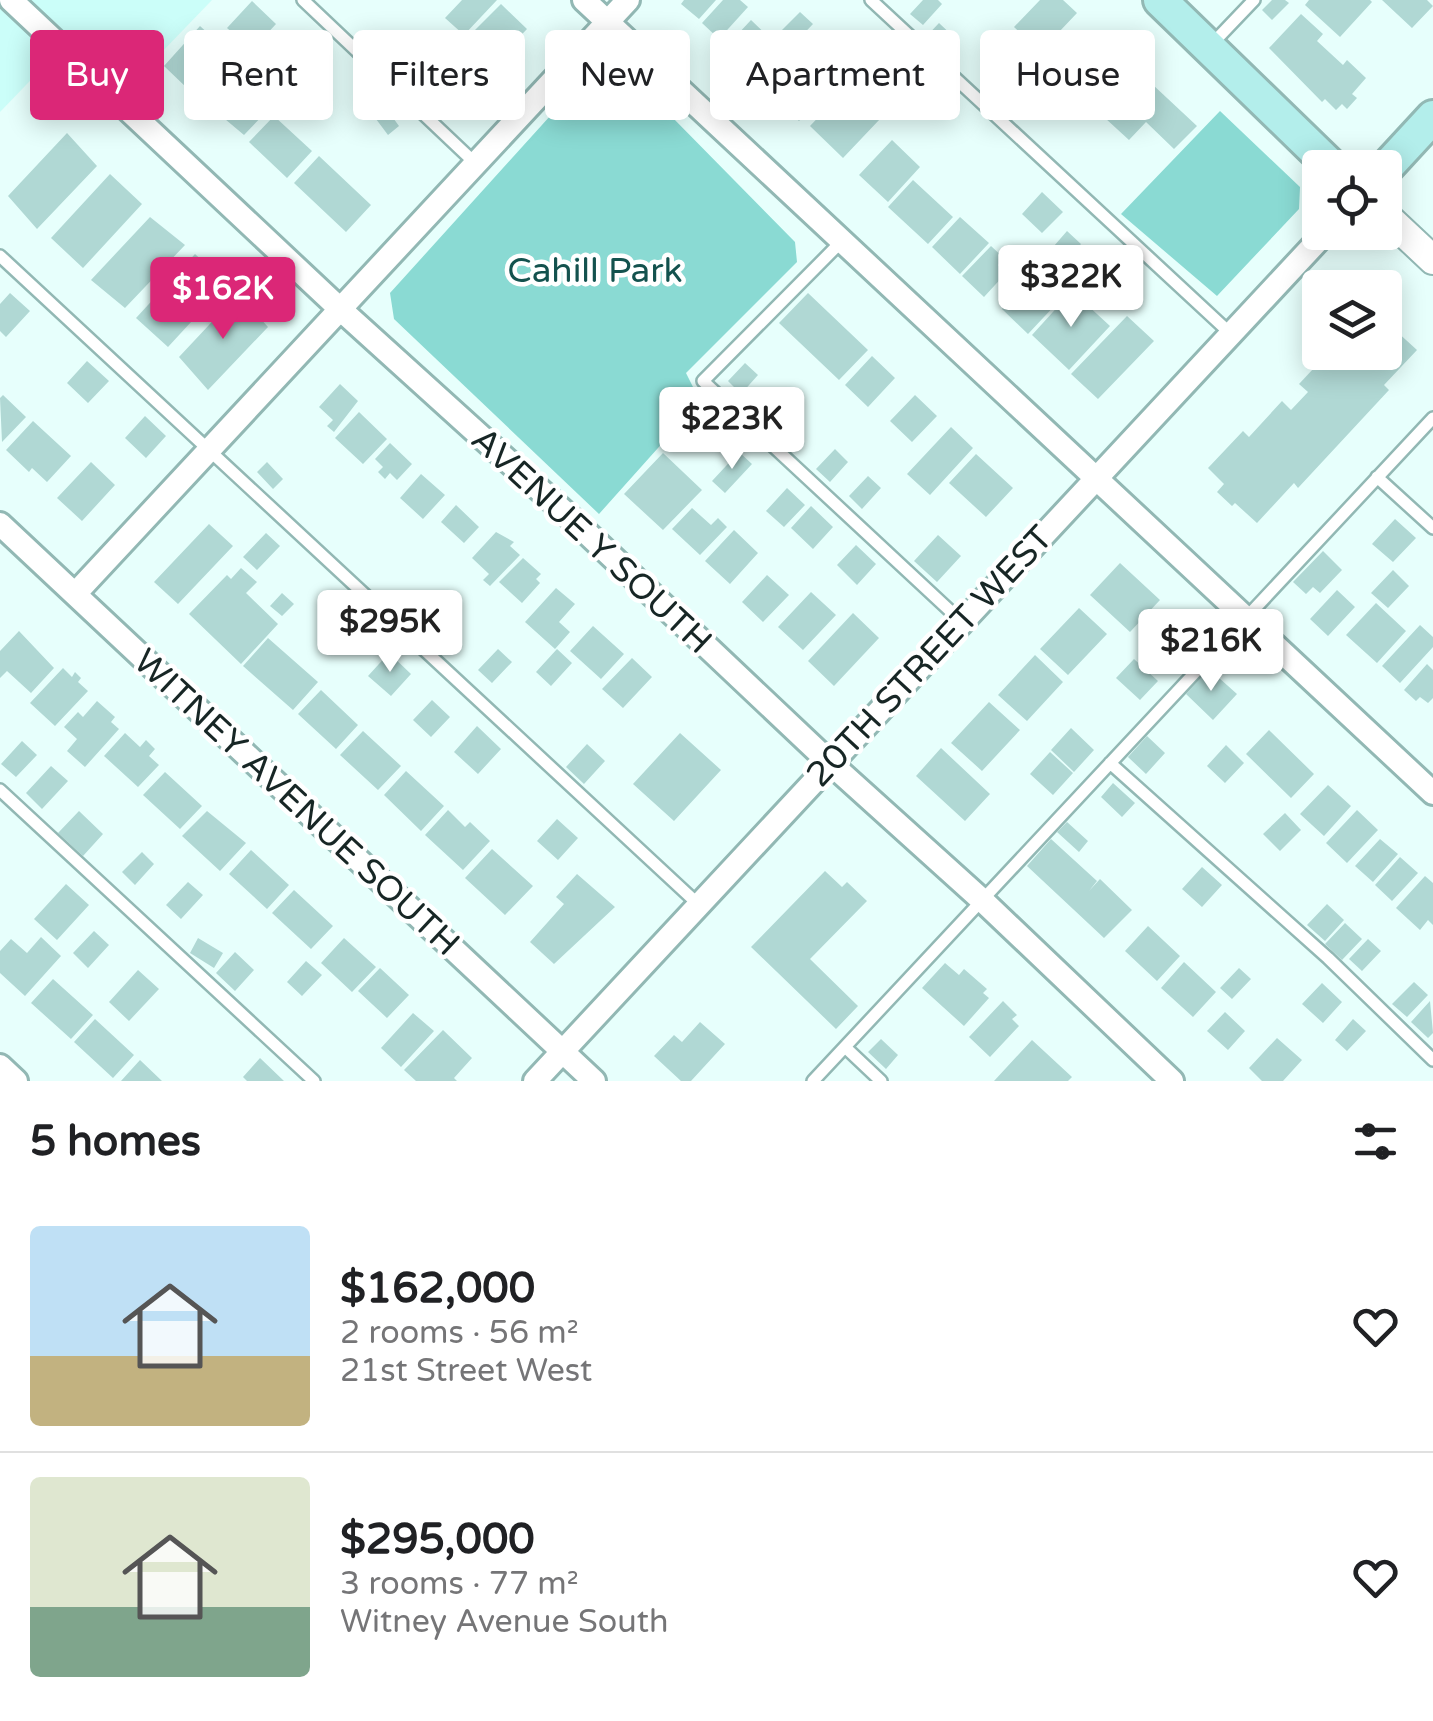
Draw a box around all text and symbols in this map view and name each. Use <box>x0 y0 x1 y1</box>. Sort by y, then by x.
chip: Buy <box>30 30 164 120</box>
chip: Rent <box>184 30 333 120</box>
chip: Filters <box>353 30 525 120</box>
chip: New <box>545 30 690 120</box>
chip: Apartment <box>710 30 960 120</box>
chip: House <box>980 30 1155 120</box>
map controls <box>1302 150 1402 370</box>
button: locate <box>1302 150 1402 250</box>
pin: $322K <box>1001 245 1141 330</box>
park label: Cahill Park <box>507 250 683 292</box>
pin: $162K <box>153 257 293 342</box>
text: $322K <box>1020 258 1122 296</box>
text: $162K <box>172 270 274 308</box>
button: layers <box>1302 270 1402 370</box>
pin: $223K <box>662 387 802 472</box>
text: $223K <box>681 400 783 438</box>
street label: AVENUE Y SOUTH <box>463 419 720 663</box>
street label: 20TH STREET WEST <box>798 517 1062 796</box>
pin: $295K <box>320 590 460 675</box>
text: $295K <box>339 603 441 641</box>
pin: $216K <box>1141 609 1281 694</box>
text: $216K <box>1160 622 1262 660</box>
street label: WITNEY AVENUE SOUTH <box>125 641 468 965</box>
icon: filters <box>1348 1114 1403 1169</box>
text: 5 homes <box>30 1116 201 1167</box>
text: $162,000 <box>340 1263 535 1314</box>
icon: home <box>110 1266 230 1386</box>
icon: heart <box>1348 1299 1403 1354</box>
text: 2 rooms · 56 m² <box>340 1314 579 1352</box>
text: 21st Street West <box>340 1352 592 1390</box>
text: $295,000 <box>340 1514 535 1565</box>
icon: home <box>110 1517 230 1637</box>
icon: heart <box>1348 1550 1403 1605</box>
text: 3 rooms · 77 m² <box>340 1565 579 1603</box>
text: Witney Avenue South <box>340 1603 668 1641</box>

